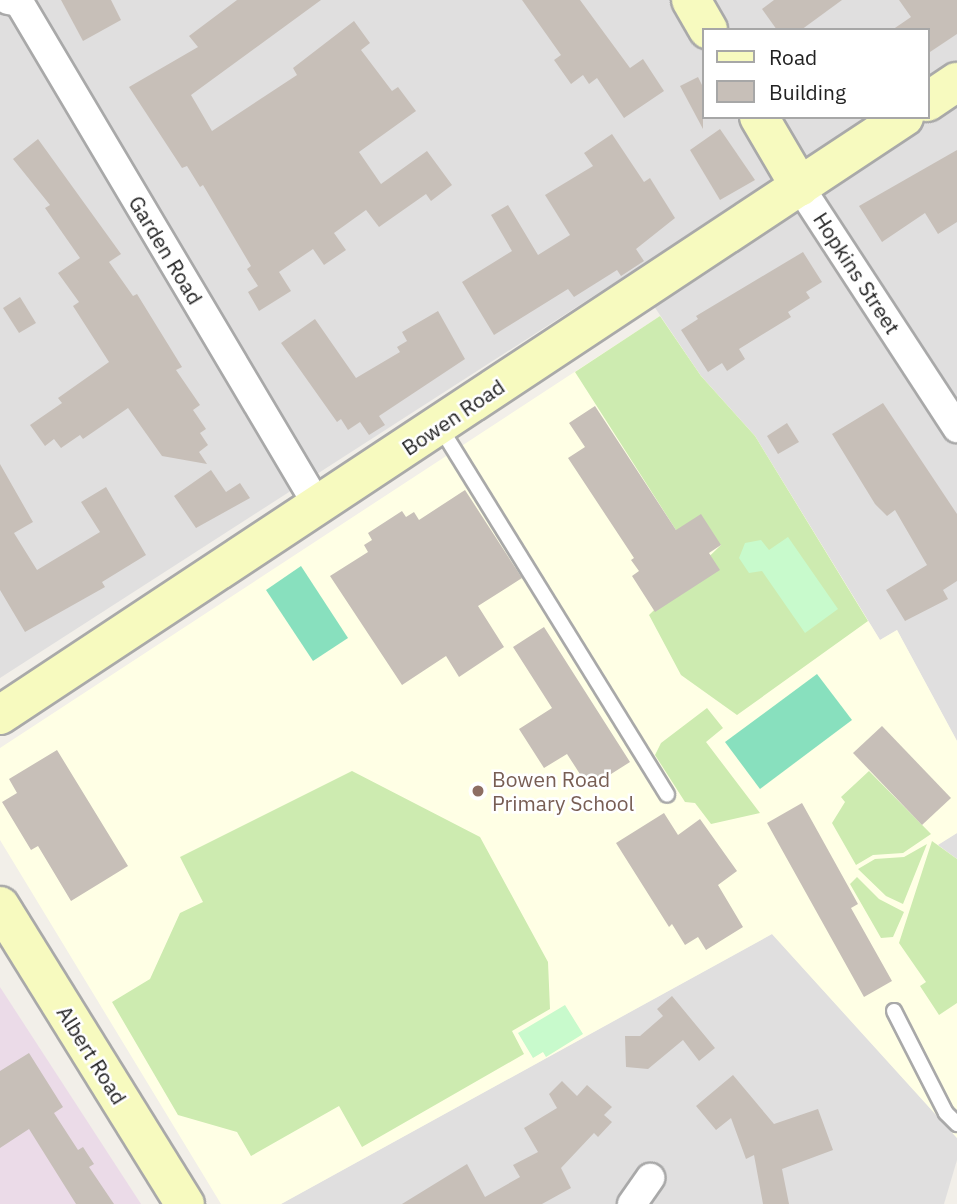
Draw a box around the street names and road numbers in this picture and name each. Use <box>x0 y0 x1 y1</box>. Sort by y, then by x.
street label: Garden Road <box>124 191 208 309</box>
street label: Hopkins Street <box>808 208 906 338</box>
street label: Bowen Road <box>397 374 509 460</box>
street label: Albert Road <box>52 1001 132 1109</box>

